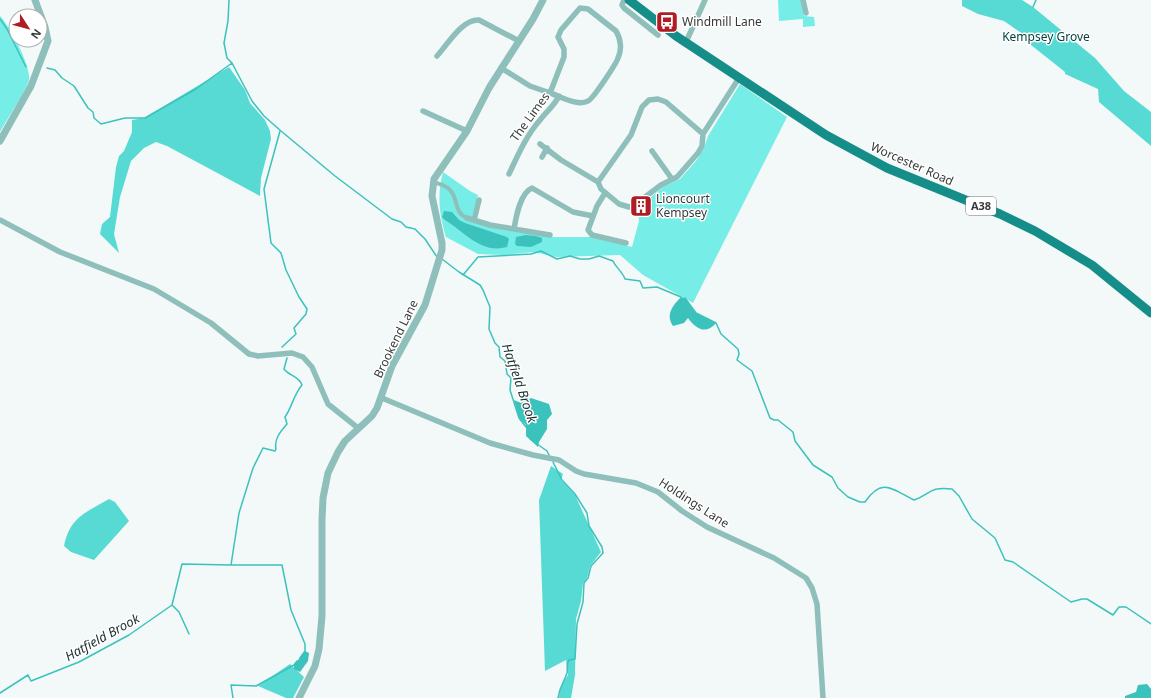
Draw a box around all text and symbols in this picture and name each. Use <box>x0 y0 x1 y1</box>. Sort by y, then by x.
north arrow <box>8 8 48 48</box>
bus stop icon: Windmill Lane <box>654 9 680 35</box>
place label: Windmill Lane <box>682 13 762 30</box>
text: N <box>28 26 45 42</box>
park label: Kempsey Grove <box>1002 28 1090 45</box>
street label: The Limes <box>506 88 553 145</box>
street label: Worcester Road <box>868 138 956 189</box>
place label: Lioncourt Kempsey <box>656 190 710 221</box>
building icon: Lioncourt Kempsey <box>628 193 654 219</box>
road number: A38 <box>966 197 996 215</box>
street label: Brookend Lane <box>369 297 422 381</box>
water label: Hatfield Brook <box>498 341 542 425</box>
street label: Holdings Lane <box>656 474 733 532</box>
water label: Hatfield Brook <box>62 609 143 665</box>

